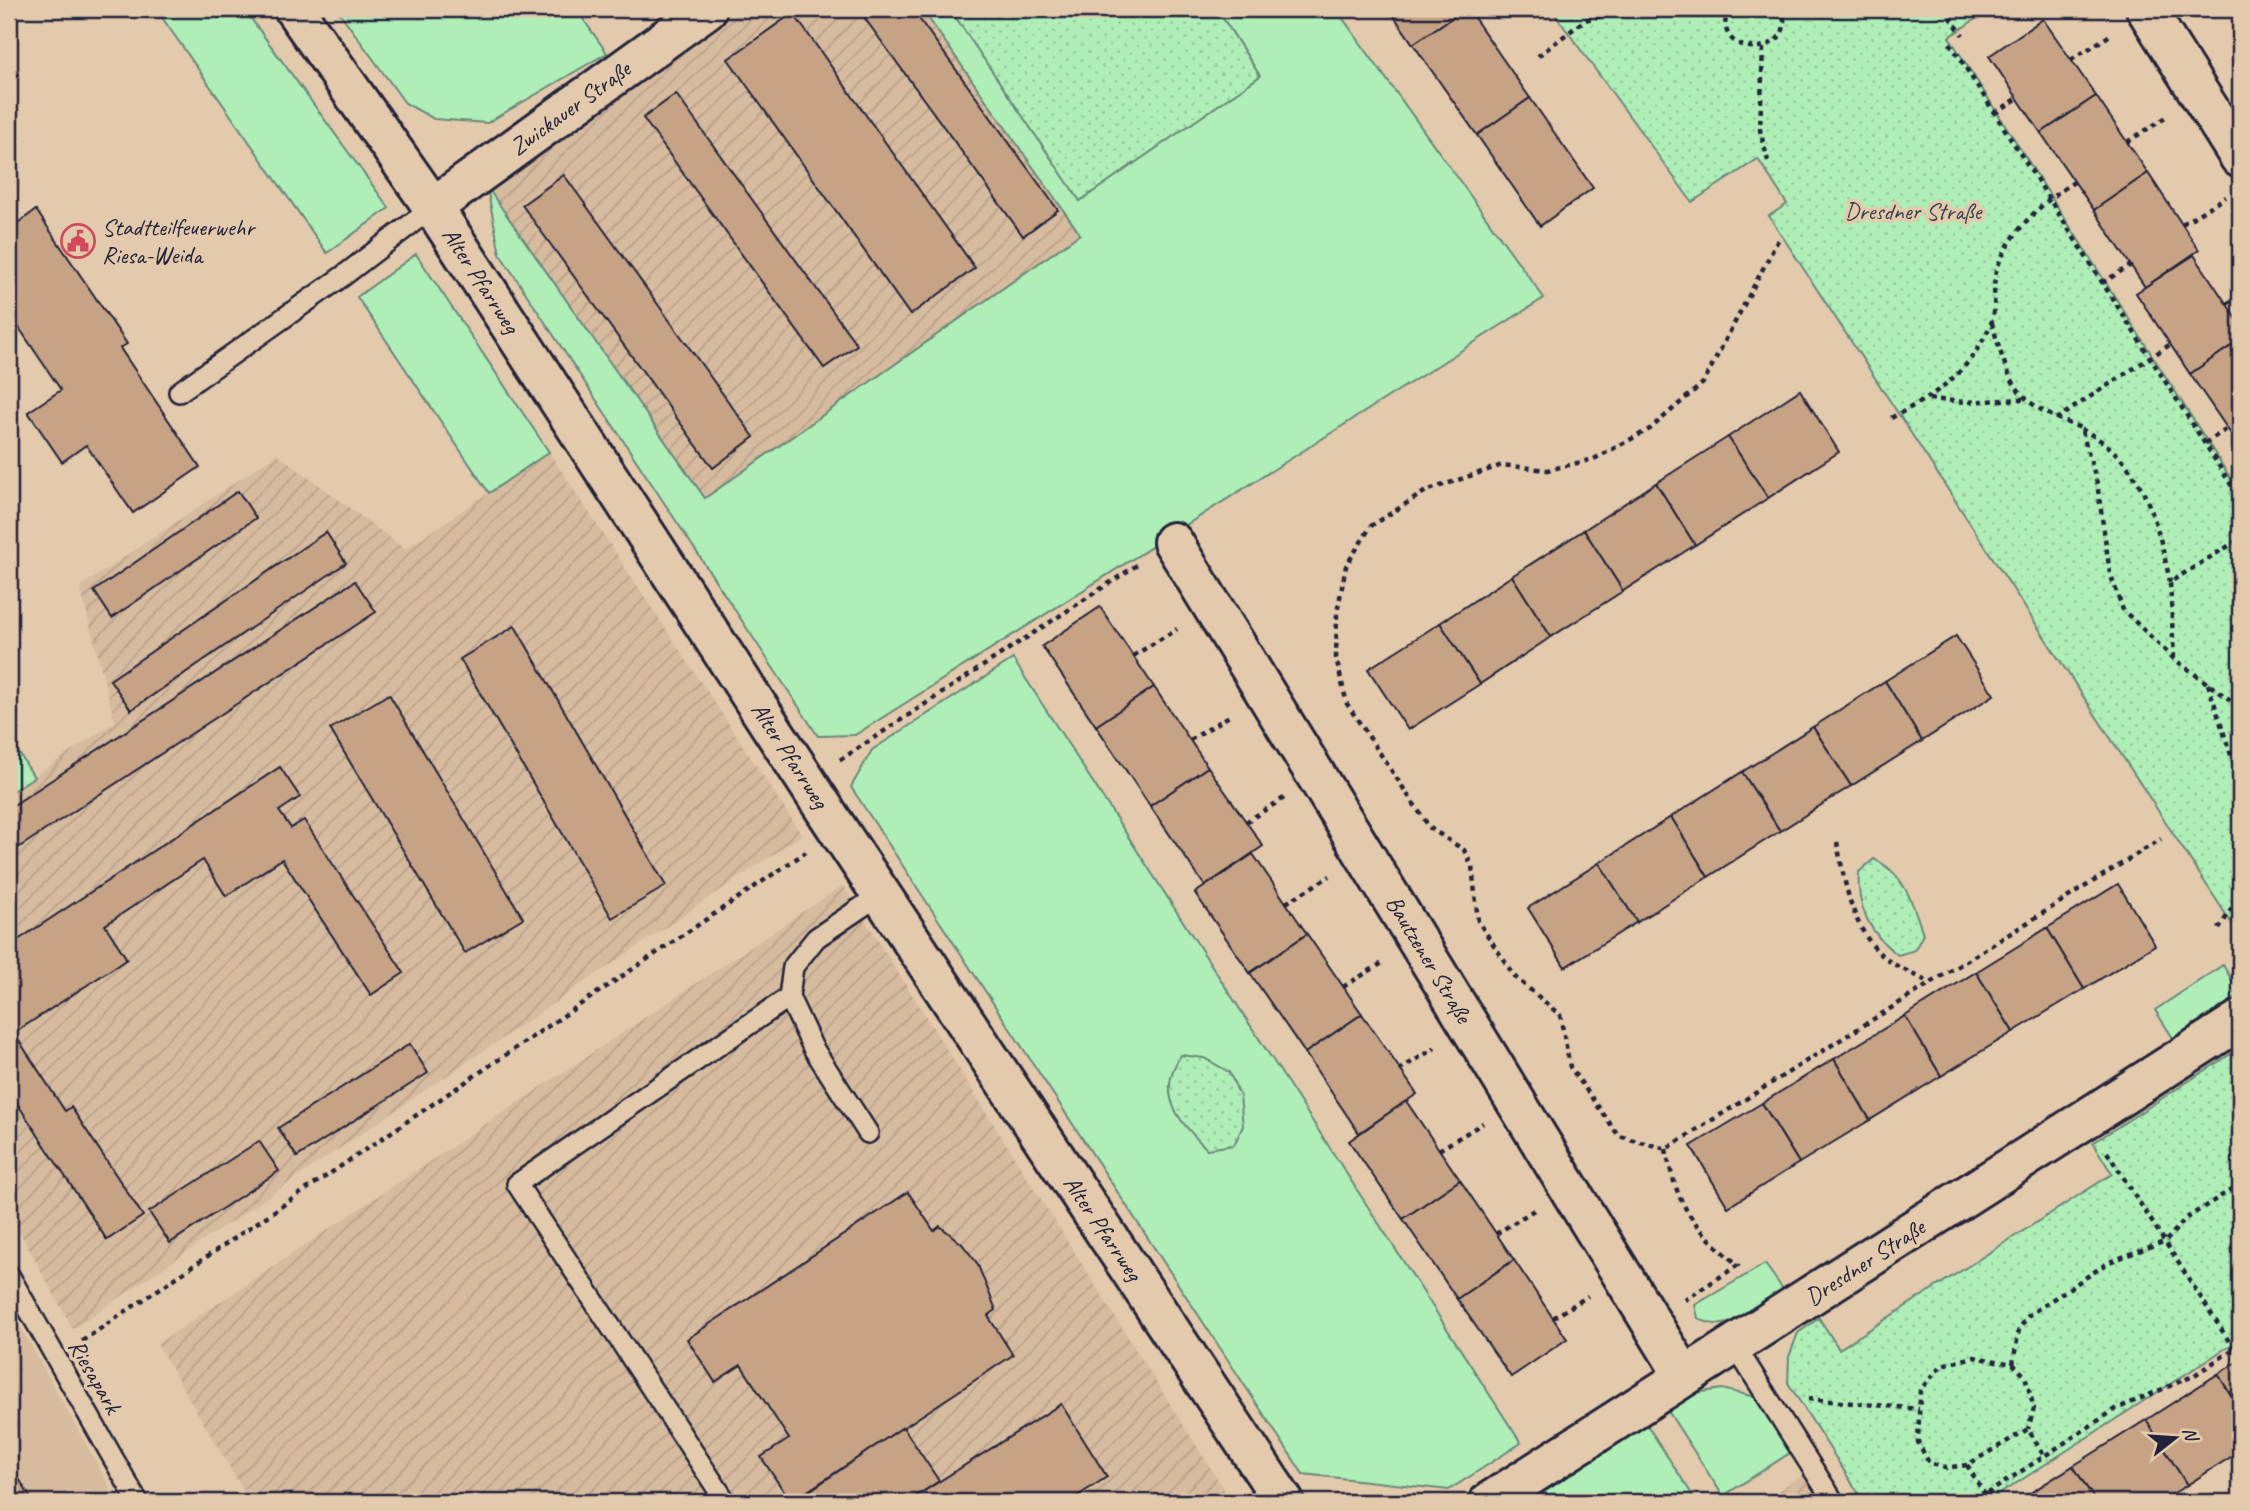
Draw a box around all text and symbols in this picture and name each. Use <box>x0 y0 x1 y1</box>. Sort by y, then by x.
street label: Zwickauer Straße <box>504 53 638 162</box>
park label: Dresdner Straße <box>1845 196 1984 226</box>
place label: Stadtteilfeuerwehr Riesa-Weida <box>102 212 256 270</box>
street label: Alter Pfarrweg <box>436 221 528 341</box>
public building icon: Stadtteilfeuerwehr Riesa-Weida <box>59 222 97 260</box>
street label: Alter Pfarrweg <box>745 696 837 816</box>
street label: Bautzener Straße <box>1379 890 1480 1030</box>
street label: Alter Pfarrweg <box>1057 1170 1150 1288</box>
street label: Dresdner Straße <box>1800 1211 1932 1312</box>
street label: Riesapark <box>62 1334 129 1420</box>
north arrow <box>2140 1402 2210 1472</box>
text: N <box>2177 1424 2204 1446</box>

